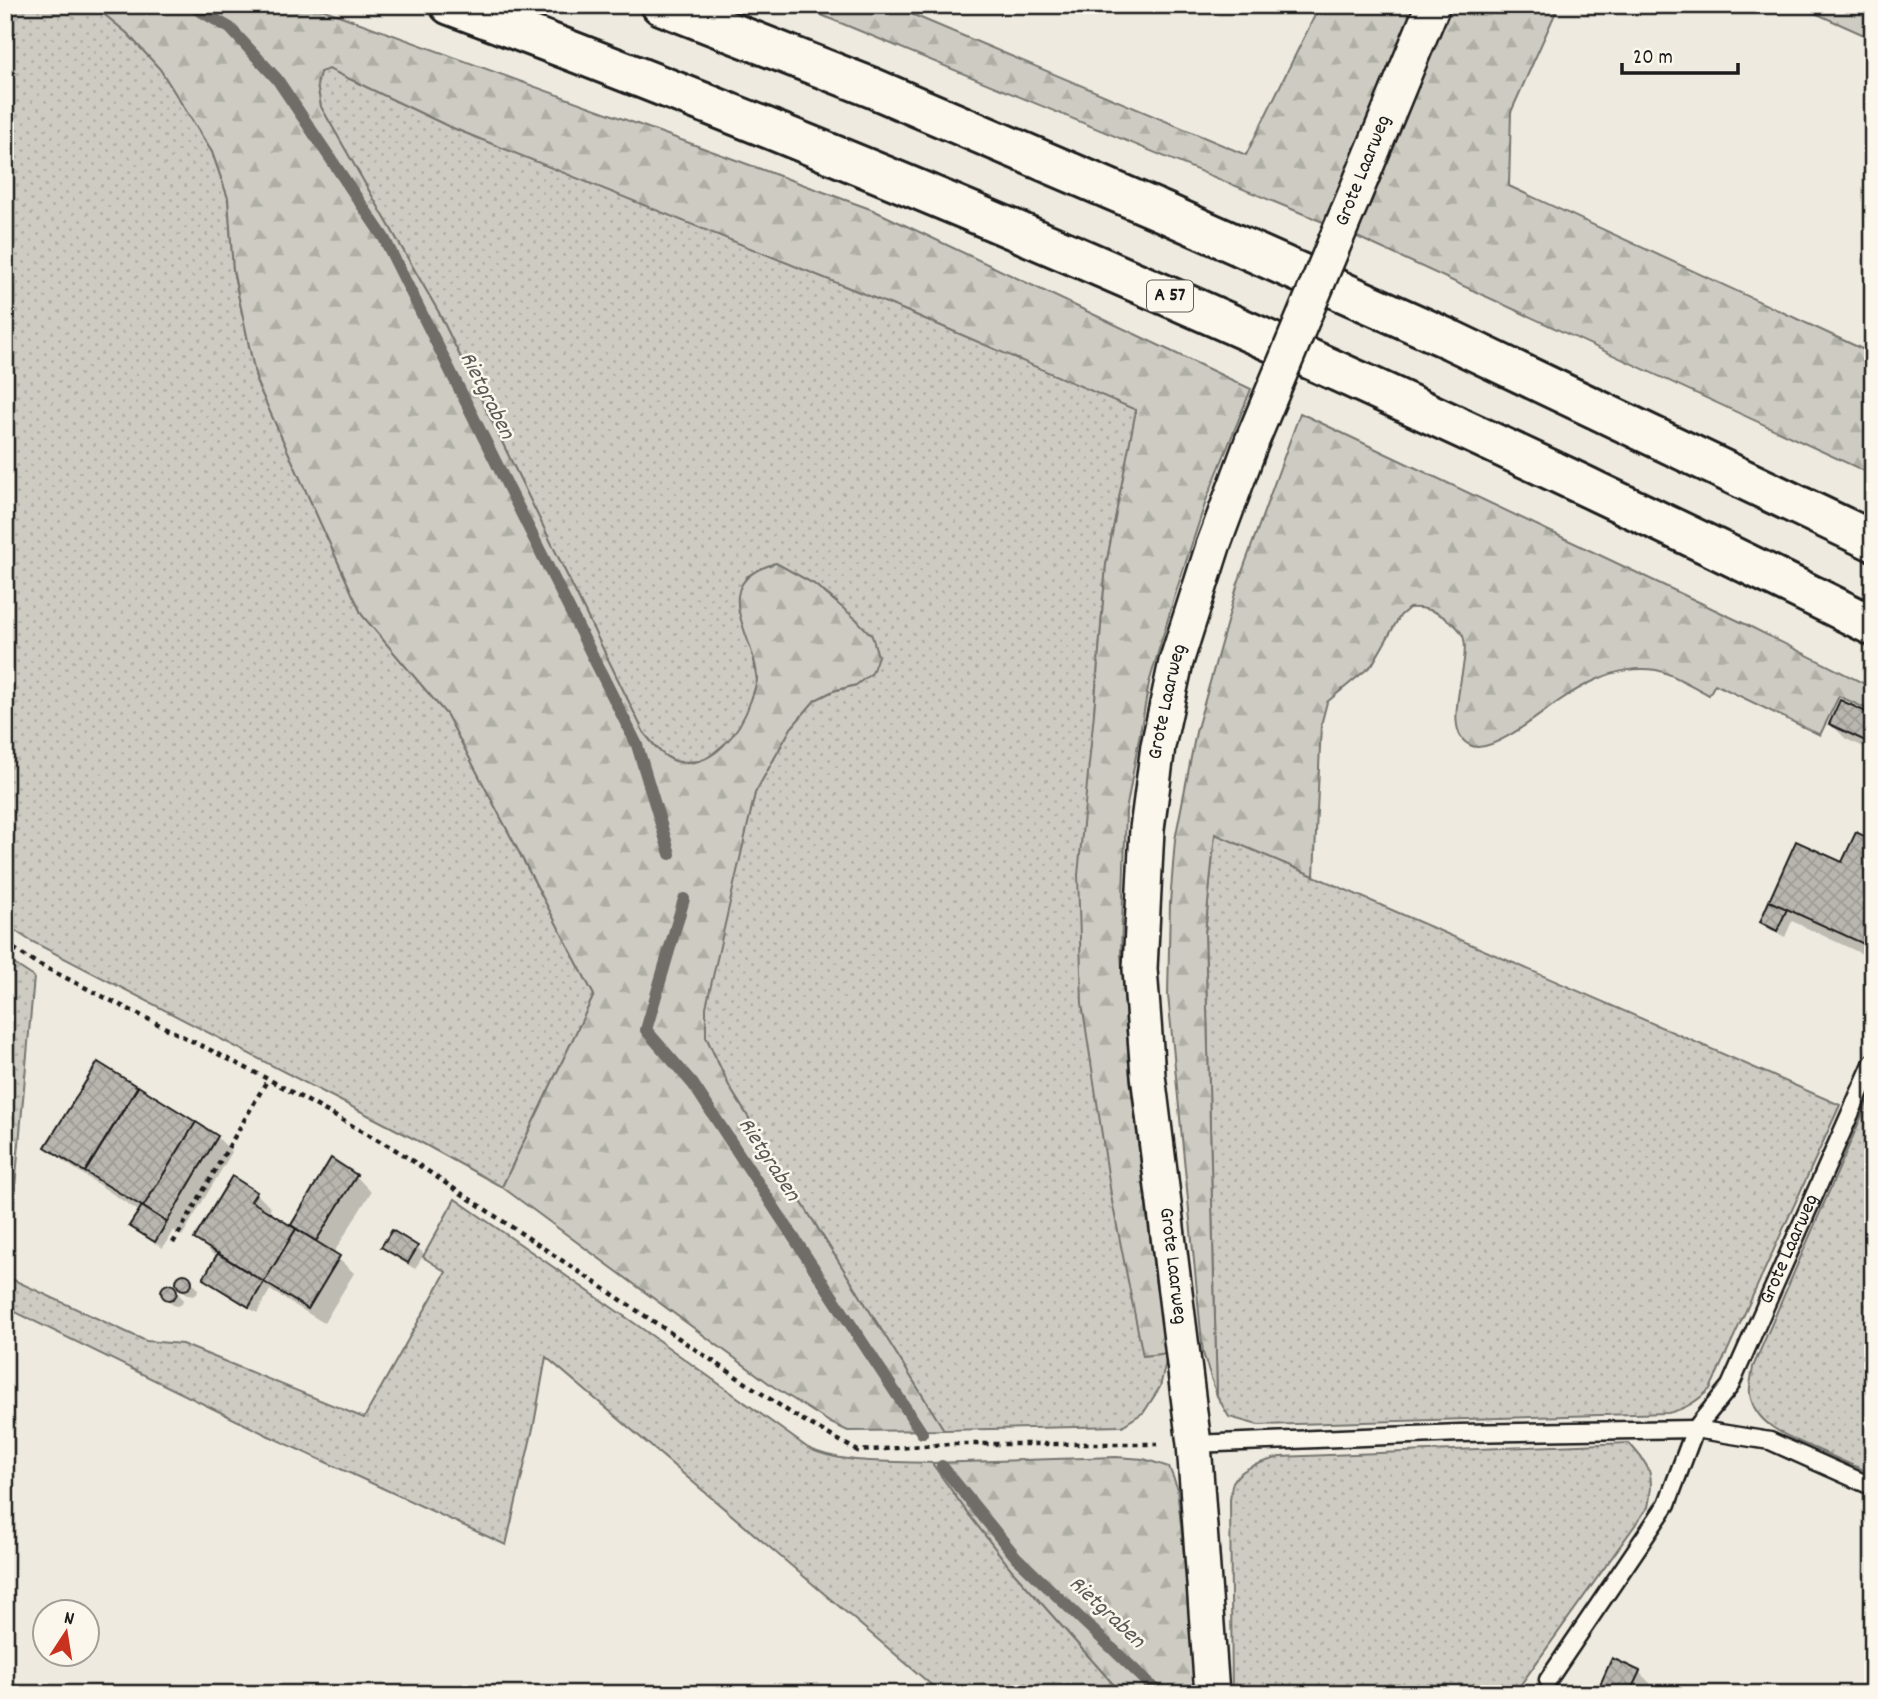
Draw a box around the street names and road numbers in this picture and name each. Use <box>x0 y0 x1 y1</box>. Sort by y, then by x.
street label: Grote Laarweg <box>1328 111 1400 231</box>
road number: A 57 <box>1147 280 1193 312</box>
street label: Grote Laarweg <box>1141 640 1196 761</box>
street label: Grote Laarweg <box>1753 1190 1828 1310</box>
street label: Grote Laarweg <box>1150 1206 1194 1326</box>

